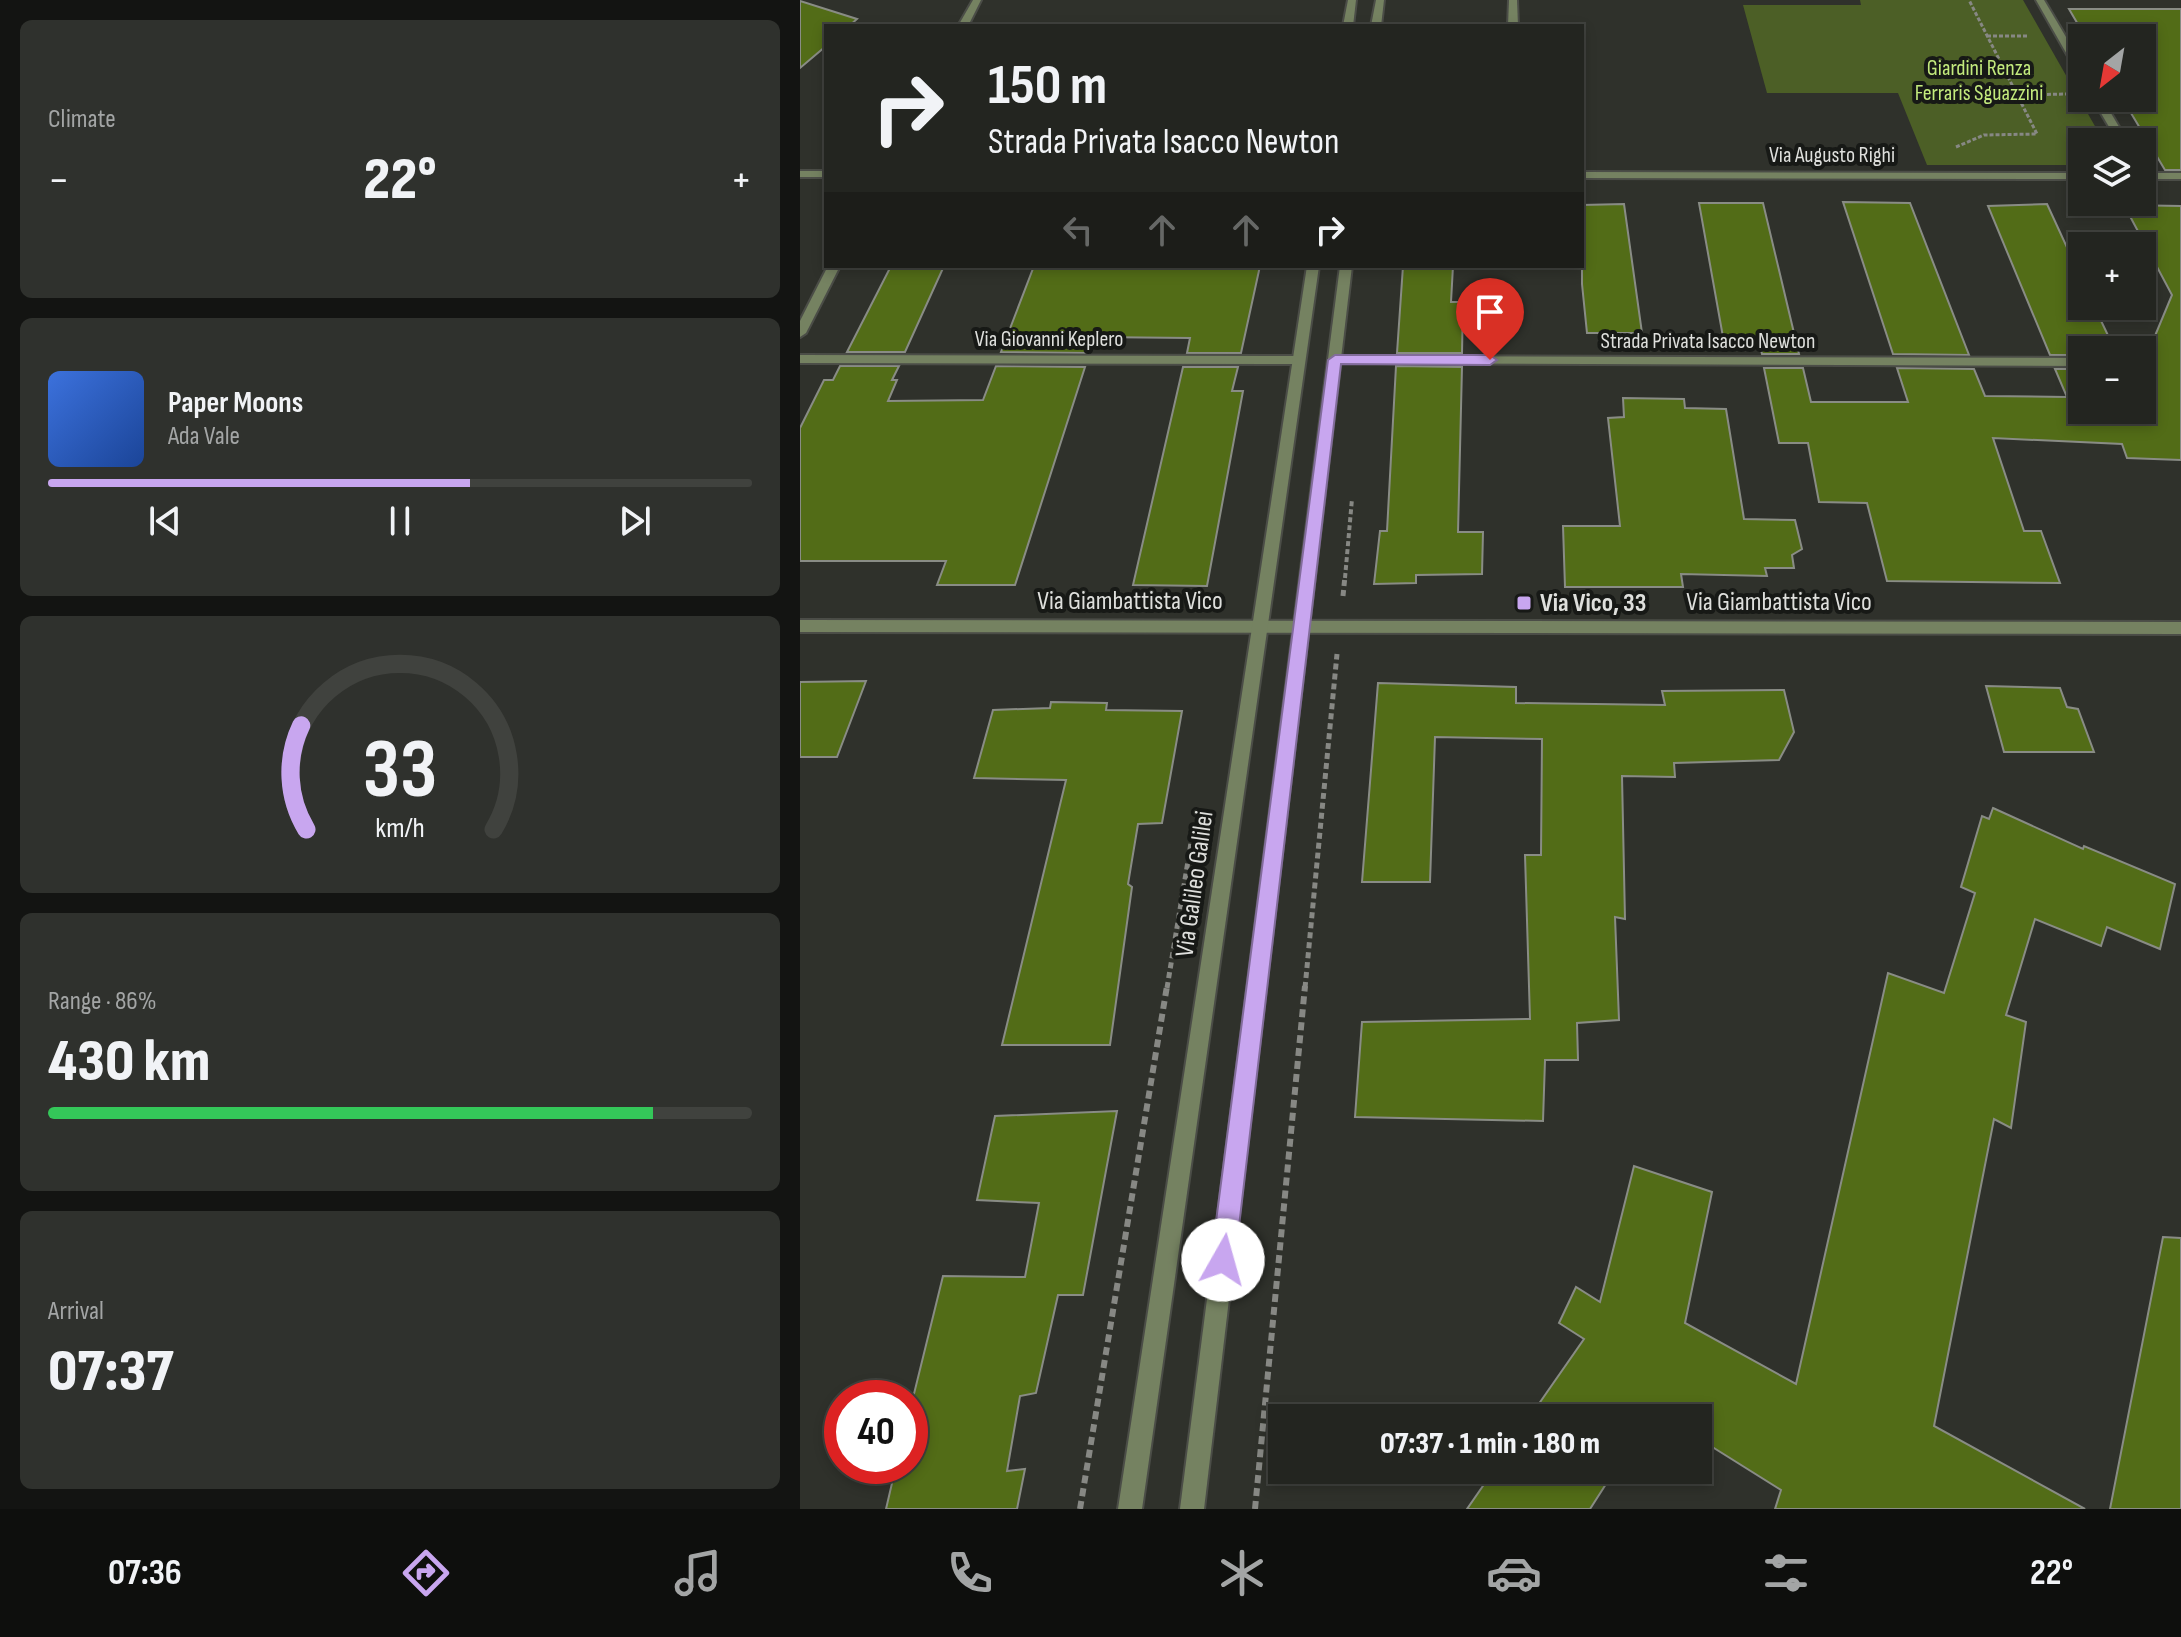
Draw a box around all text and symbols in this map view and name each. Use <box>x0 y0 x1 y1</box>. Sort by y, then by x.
north arrow <box>2068 24 2156 112</box>
map controls <box>2068 24 2156 424</box>
text: 150 m <box>988 53 1107 120</box>
park label: Giardini Renza Ferraris Sguazzini <box>1915 55 2043 107</box>
icon: right <box>856 56 960 160</box>
text: Climate <box>48 104 116 135</box>
text: Strada Privata Isacco Newton <box>988 121 1339 164</box>
button: layers <box>2068 128 2156 216</box>
street label: Via Augusto Righi <box>1769 142 1895 169</box>
text: 22° <box>363 144 437 216</box>
text: − <box>48 154 70 207</box>
text: + <box>730 154 752 207</box>
icon: left <box>1056 208 1100 252</box>
icon: ahead <box>1140 208 1184 252</box>
icon: ahead <box>1224 208 1268 252</box>
icon: right <box>1308 208 1352 252</box>
button: + <box>2068 232 2156 320</box>
pin <box>1456 278 1524 360</box>
icon: arrive <box>1468 290 1512 334</box>
street label: Via Giovanni Keplero <box>975 326 1123 353</box>
street label: Strada Privata Isacco Newton <box>1601 328 1815 355</box>
button: − <box>2068 336 2156 424</box>
text: Paper Moons <box>168 385 303 421</box>
text: Ada Vale <box>168 421 240 452</box>
icon: previous <box>143 499 187 543</box>
icon: pause <box>378 499 422 543</box>
icon: next <box>613 499 657 543</box>
street label: Via Giambattista Vico <box>1037 586 1223 617</box>
street label: Via Giambattista Vico <box>1686 587 1872 618</box>
place label: Via Vico, 33 <box>1540 588 1646 619</box>
marker: Via Vico, 33 <box>1515 594 1533 612</box>
text: 33 <box>363 721 437 821</box>
street label: Via Galileo Galilei <box>1169 809 1221 959</box>
text: km/h <box>375 812 425 847</box>
text: Range · 86% <box>48 986 157 1017</box>
text: 430 km <box>48 1026 210 1098</box>
position arrow <box>1181 1218 1265 1302</box>
text: Arrival <box>48 1296 104 1327</box>
text: 07:37 <box>48 1336 173 1408</box>
speed limit sign: 40 <box>824 1380 928 1484</box>
text: 07:37 · 1 min · 180 m <box>1380 1426 1600 1462</box>
icon: directions <box>398 1545 454 1601</box>
icon: music <box>670 1545 726 1601</box>
icon: phone <box>942 1545 998 1601</box>
icon: climate <box>1214 1545 1270 1601</box>
icon: car <box>1486 1545 1542 1601</box>
icon: filters <box>1758 1545 1814 1601</box>
text: 07:36 <box>108 1552 182 1595</box>
text: 22° <box>2030 1552 2073 1595</box>

